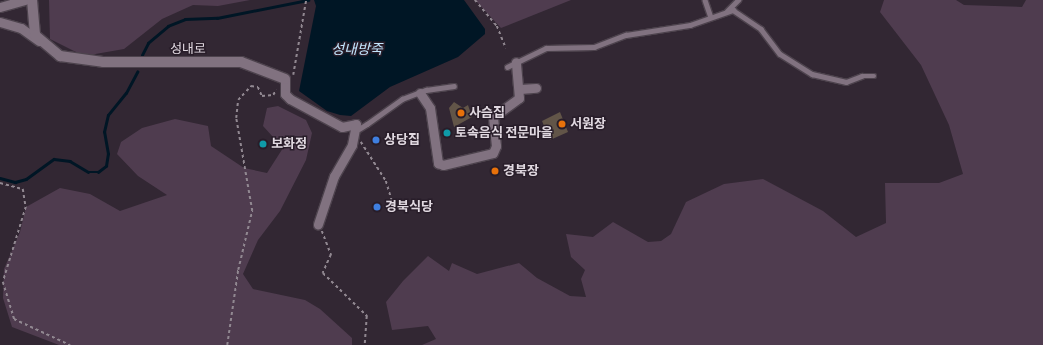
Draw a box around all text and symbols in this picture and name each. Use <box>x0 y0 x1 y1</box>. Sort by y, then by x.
street label: 성내로 <box>170 41 206 57</box>
water label: 성내방죽 <box>331 42 383 58</box>
place label: 사슴집 <box>469 105 505 121</box>
marker: 사슴집 <box>456 108 466 118</box>
place label: 서원장 <box>570 116 606 132</box>
marker: 서원장 <box>557 119 567 129</box>
place label: 토속음식 전문마을 <box>455 125 553 141</box>
marker: 토속음식 전문마을 <box>442 128 452 138</box>
place label: 상당집 <box>384 132 420 148</box>
marker: 상당집 <box>371 135 381 145</box>
place label: 보화정 <box>271 136 307 152</box>
marker: 보화정 <box>258 139 268 149</box>
place label: 경북장 <box>503 163 539 179</box>
marker: 경북장 <box>490 166 500 176</box>
place label: 경북식당 <box>385 199 433 215</box>
marker: 경북식당 <box>372 202 382 212</box>

